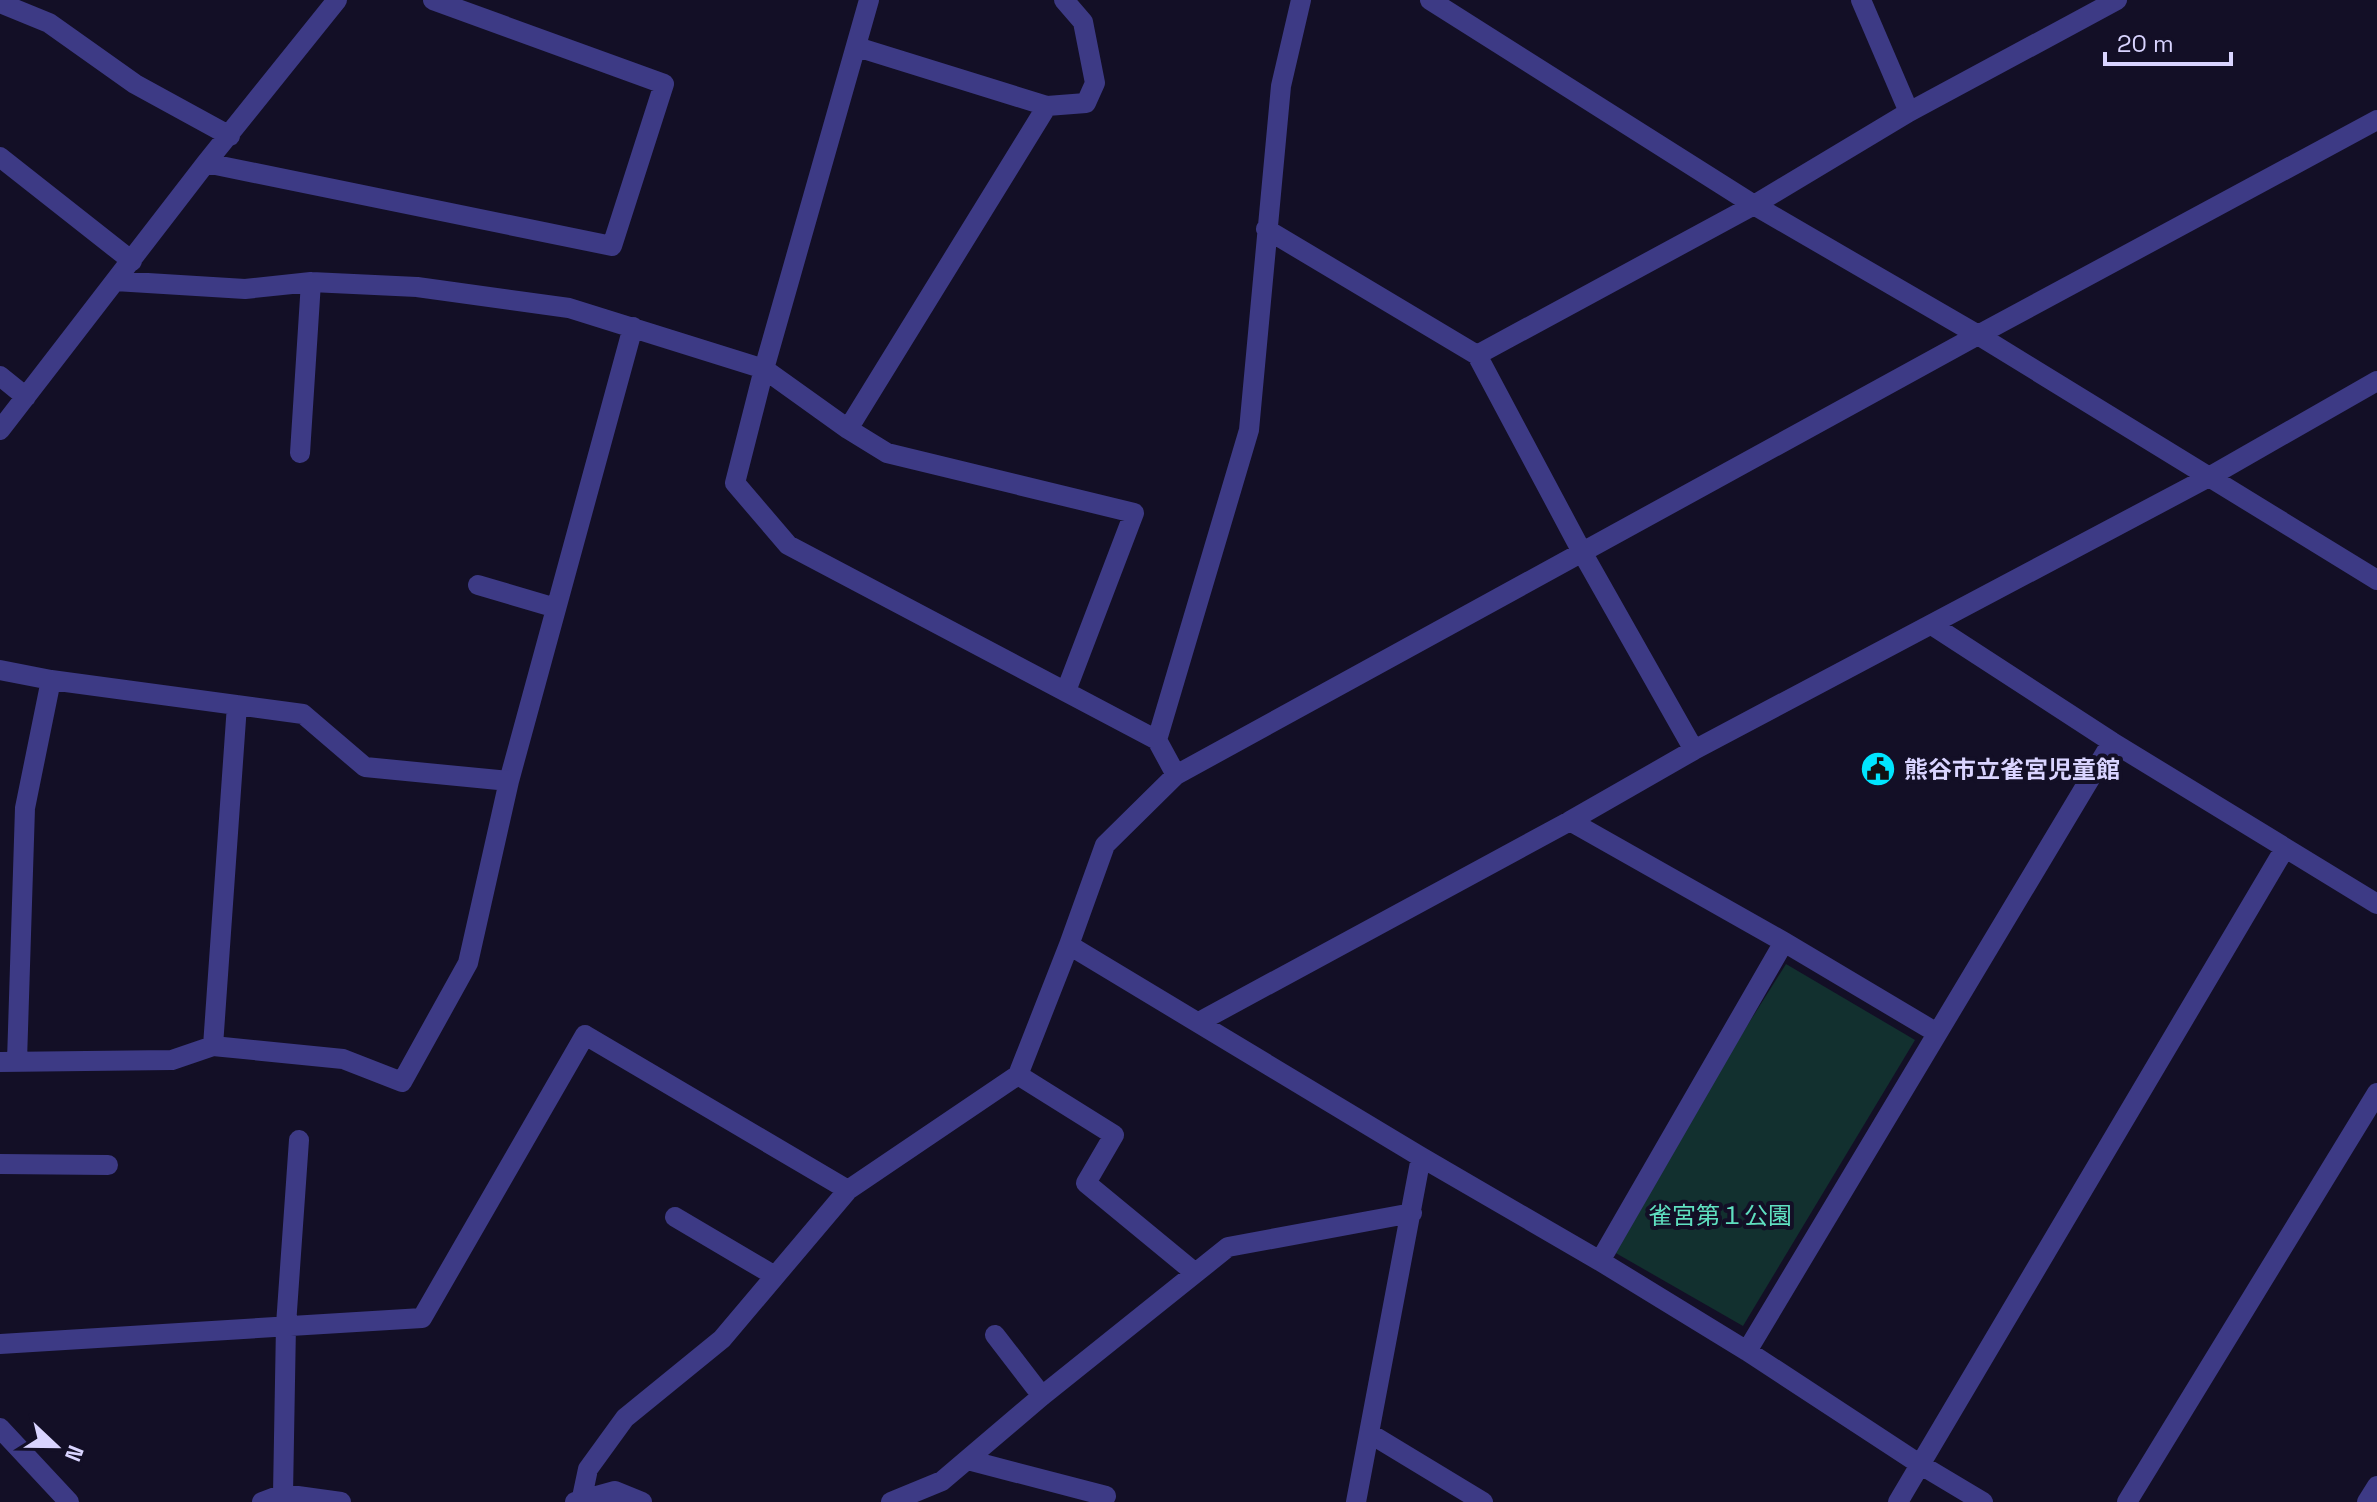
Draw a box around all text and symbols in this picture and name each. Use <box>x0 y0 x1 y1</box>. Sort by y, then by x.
scale bar <box>2105 16 2231 66</box>
text: 20 m <box>2117 28 2174 59</box>
public building icon: 熊谷市立雀宮児童館 <box>1859 750 1897 788</box>
place label: 熊谷市立雀宮児童館 <box>1904 754 2120 785</box>
park label: 雀宮第１公園 <box>1648 1200 1792 1231</box>
north arrow <box>16 1406 96 1486</box>
text: N <box>59 1441 90 1466</box>

